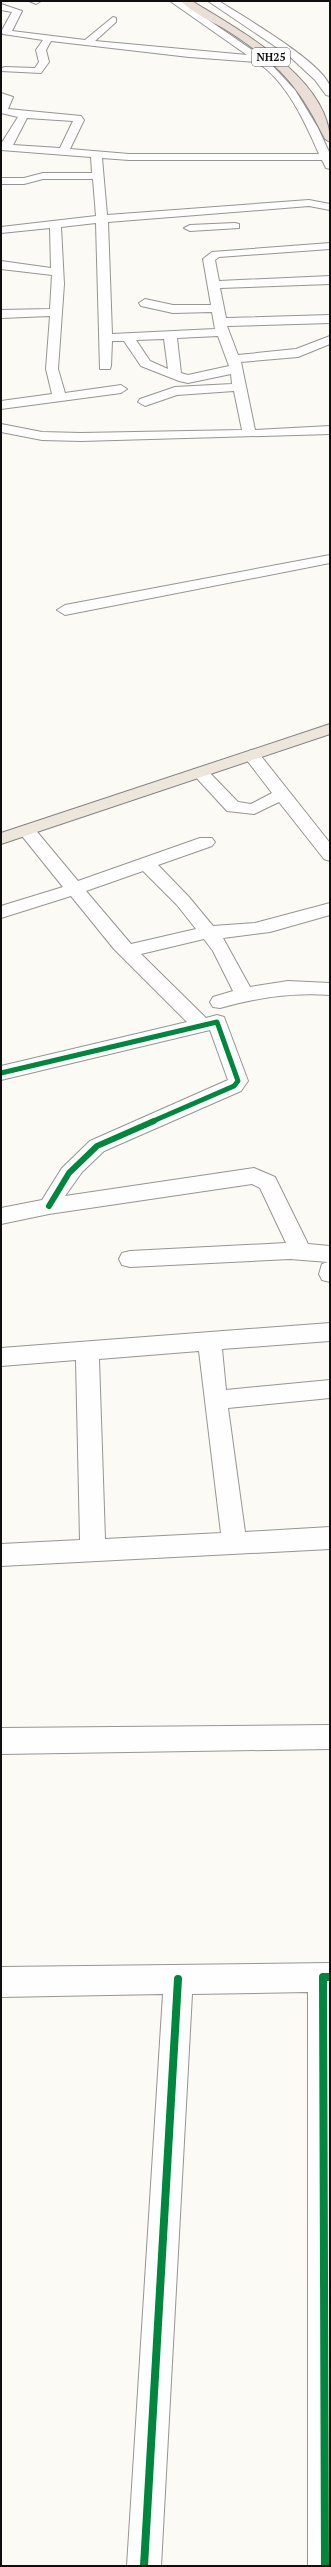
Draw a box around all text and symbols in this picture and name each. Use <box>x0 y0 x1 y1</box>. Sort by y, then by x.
road number: NH25 <box>252 48 290 66</box>

